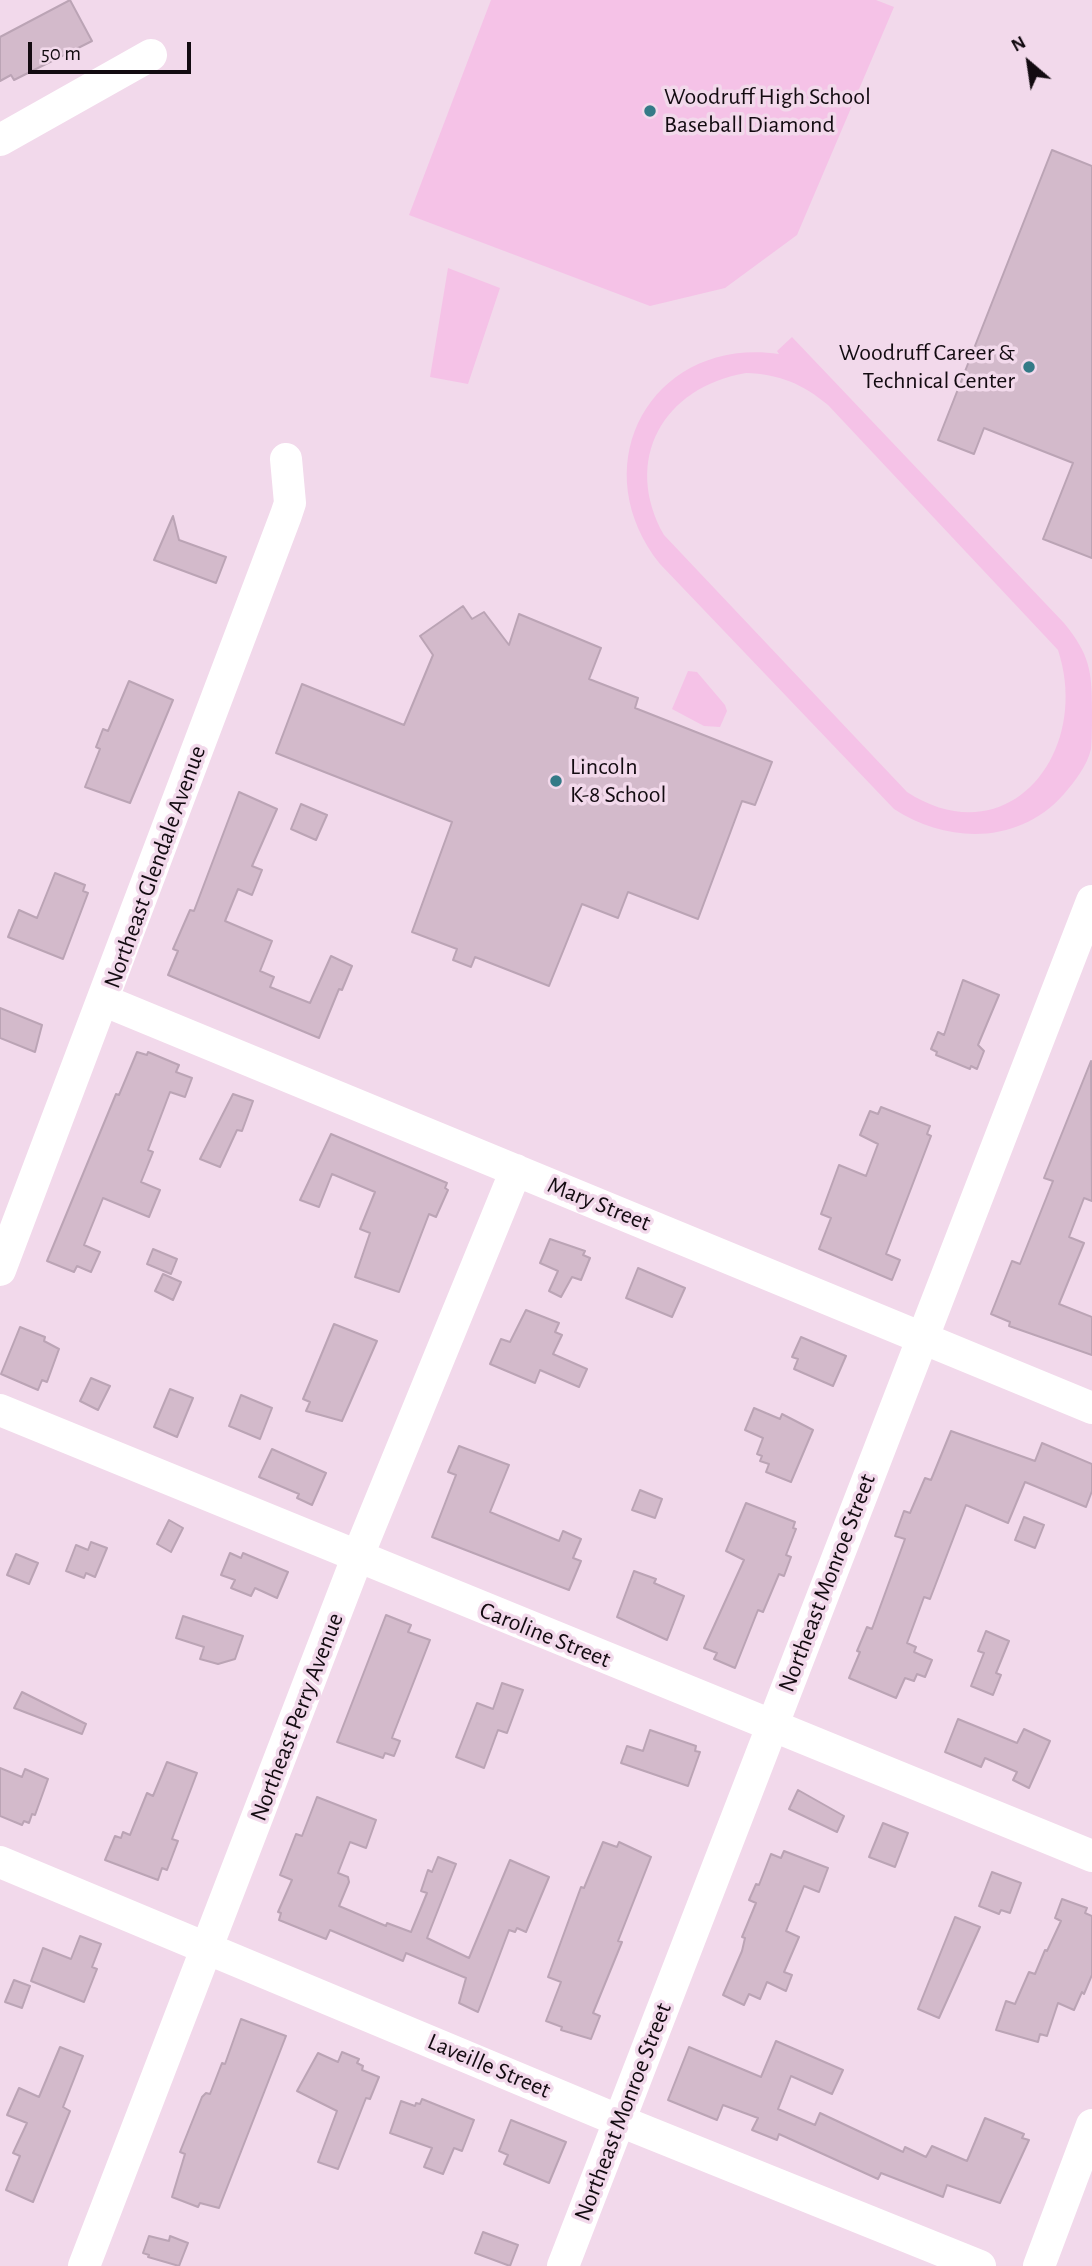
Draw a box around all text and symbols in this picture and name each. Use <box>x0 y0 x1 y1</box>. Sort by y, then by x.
scale bar <box>32 28 194 72</box>
north arrow <box>994 28 1064 98</box>
text: N <box>1008 33 1029 56</box>
text: 50 m <box>41 43 81 64</box>
place label: Woodruff High School Baseball Diamond <box>664 83 871 139</box>
marker: Woodruff High School Baseball Diamond <box>642 103 658 119</box>
place label: Woodruff Career & Technical Center <box>839 339 1015 395</box>
marker: Woodruff Career & Technical Center <box>1021 359 1037 375</box>
street label: Northeast Glendale Avenue <box>98 742 212 992</box>
place label: Lincoln K-8 School <box>570 753 666 809</box>
marker: Lincoln K-8 School <box>548 773 564 789</box>
street label: Mary Street <box>543 1170 655 1238</box>
street label: Northeast Monroe Street <box>772 1470 882 1696</box>
street label: Caroline Street <box>475 1596 615 1674</box>
street label: Northeast Perry Avenue <box>244 1609 350 1825</box>
street label: Northeast Monroe Street <box>568 1999 678 2225</box>
street label: Laveille Street <box>423 2027 555 2105</box>

